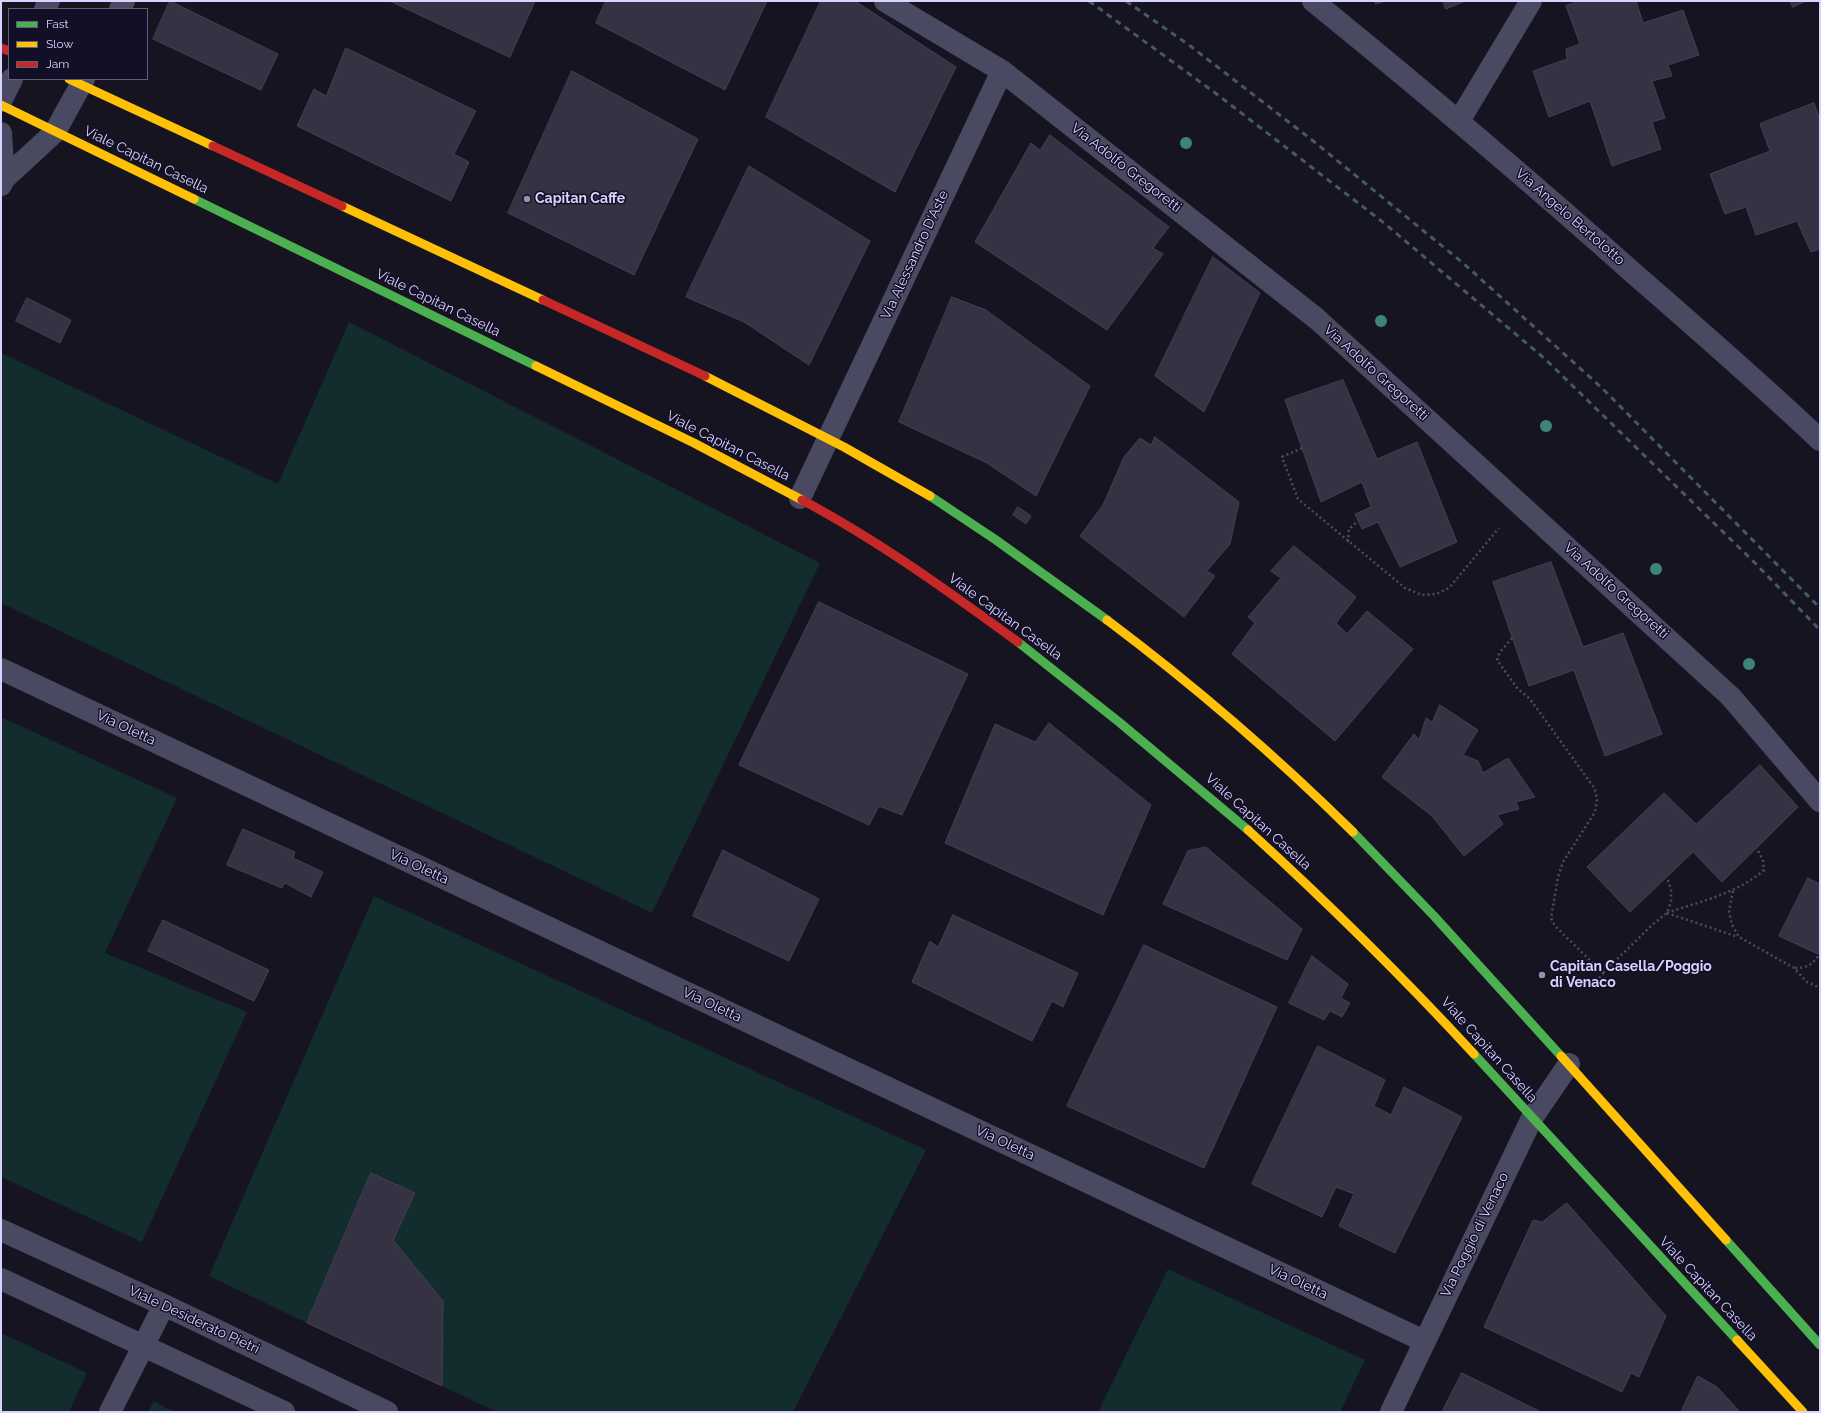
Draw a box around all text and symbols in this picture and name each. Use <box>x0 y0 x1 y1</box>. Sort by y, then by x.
legend <box>8 8 148 80</box>
text: Fast <box>46 17 69 31</box>
text: Slow <box>46 37 73 51</box>
text: Jam <box>46 57 69 71</box>
street label: Via Adolfo Gregoretti <box>1068 120 1184 216</box>
street label: Viale Capitan Casella <box>81 123 211 197</box>
street label: Via Angelo Bertolotto <box>1512 165 1628 269</box>
street label: Via Alessandro D'Aste <box>878 188 952 322</box>
place label: Capitan Caffe <box>535 191 625 207</box>
marker: Capitan Caffe <box>522 194 532 204</box>
street label: Viale Capitan Casella <box>373 266 503 340</box>
street label: Via Adolfo Gregoretti <box>1320 321 1432 425</box>
street label: Viale Capitan Casella <box>664 408 792 484</box>
street label: Via Adolfo Gregoretti <box>1560 539 1672 643</box>
street label: Viale Capitan Casella <box>945 570 1065 664</box>
street label: Via Oletta <box>94 707 158 749</box>
street label: Viale Capitan Casella <box>1202 770 1314 874</box>
street label: Via Oletta <box>387 846 451 888</box>
place label: Capitan Casella/Poggio di Venaco <box>1550 959 1712 992</box>
marker: Capitan Casella/Poggio di Venaco <box>1537 970 1547 980</box>
street label: Via Oletta <box>680 984 744 1026</box>
street label: Viale Capitan Casella <box>1437 994 1541 1106</box>
street label: Via Oletta <box>973 1122 1037 1164</box>
street label: Via Poggio di Venaco <box>1437 1170 1513 1300</box>
street label: Viale Capitan Casella <box>1655 1233 1761 1345</box>
street label: Via Oletta <box>1266 1261 1330 1303</box>
street label: Viale Desiderato Pietri <box>126 1282 262 1358</box>

